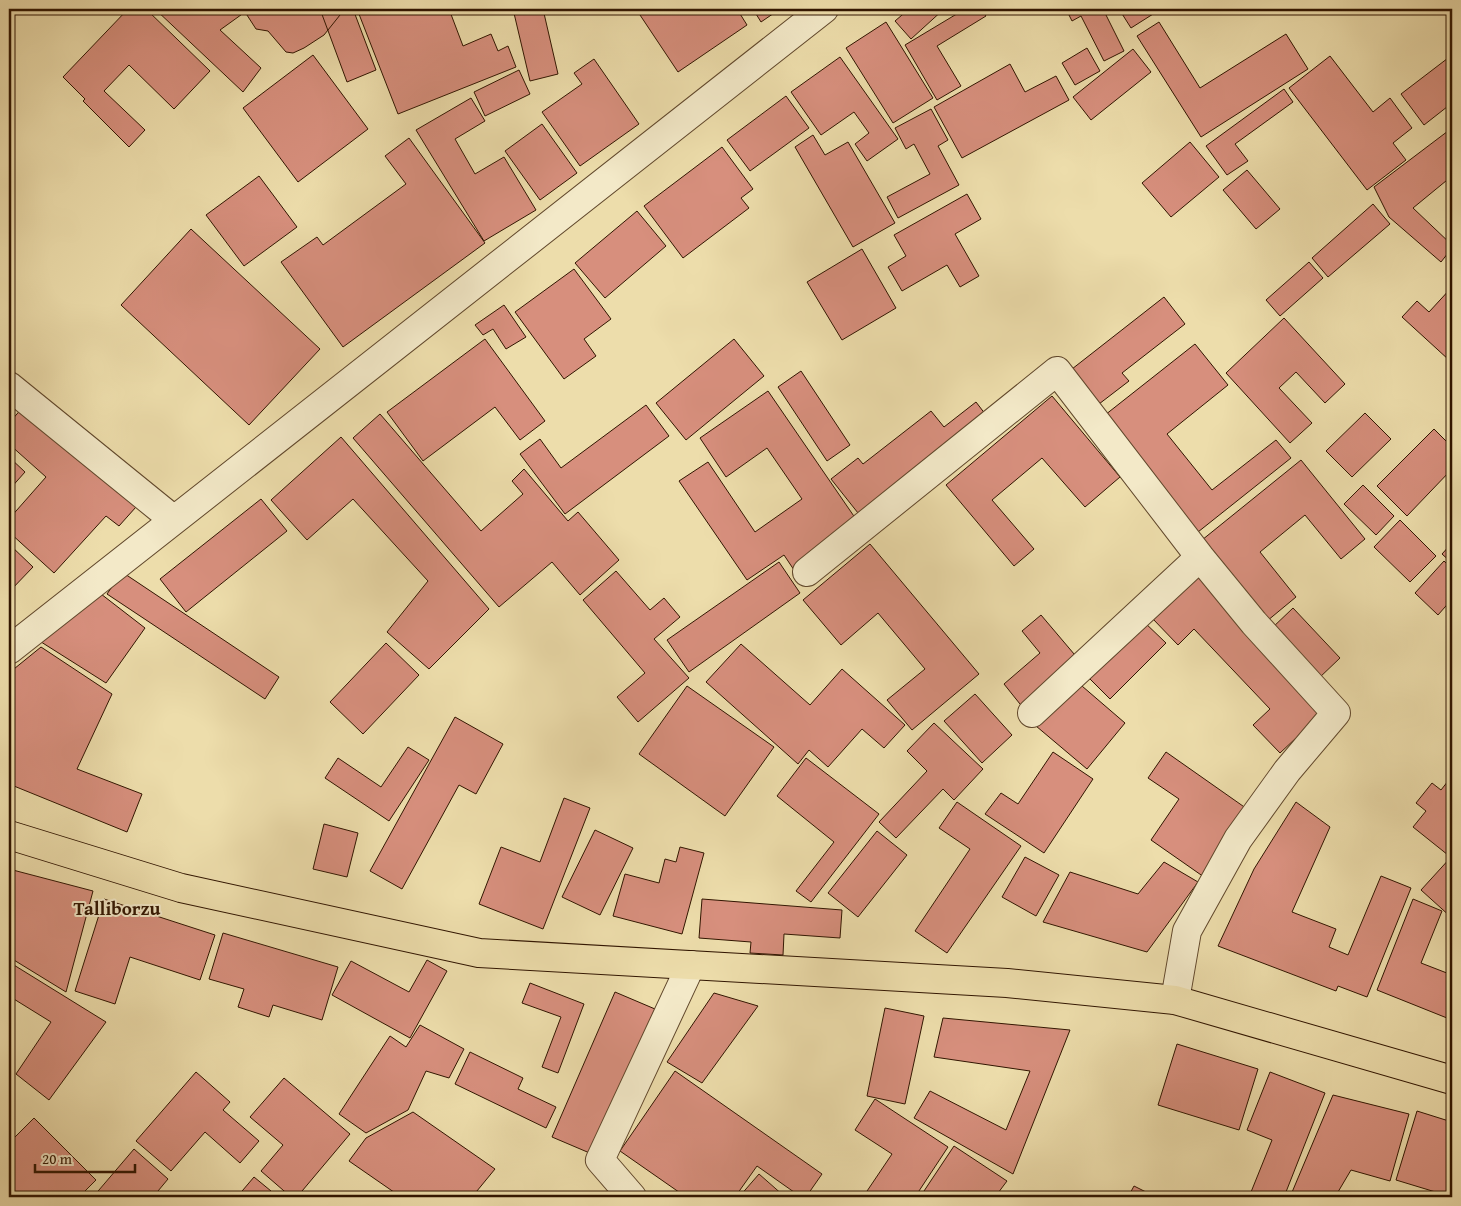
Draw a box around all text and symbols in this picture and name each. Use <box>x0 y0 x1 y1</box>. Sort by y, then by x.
district label: Talliborzu <box>73 894 161 922</box>
scale bar <box>35 1141 135 1173</box>
text: 20 m <box>42 1148 73 1169</box>

